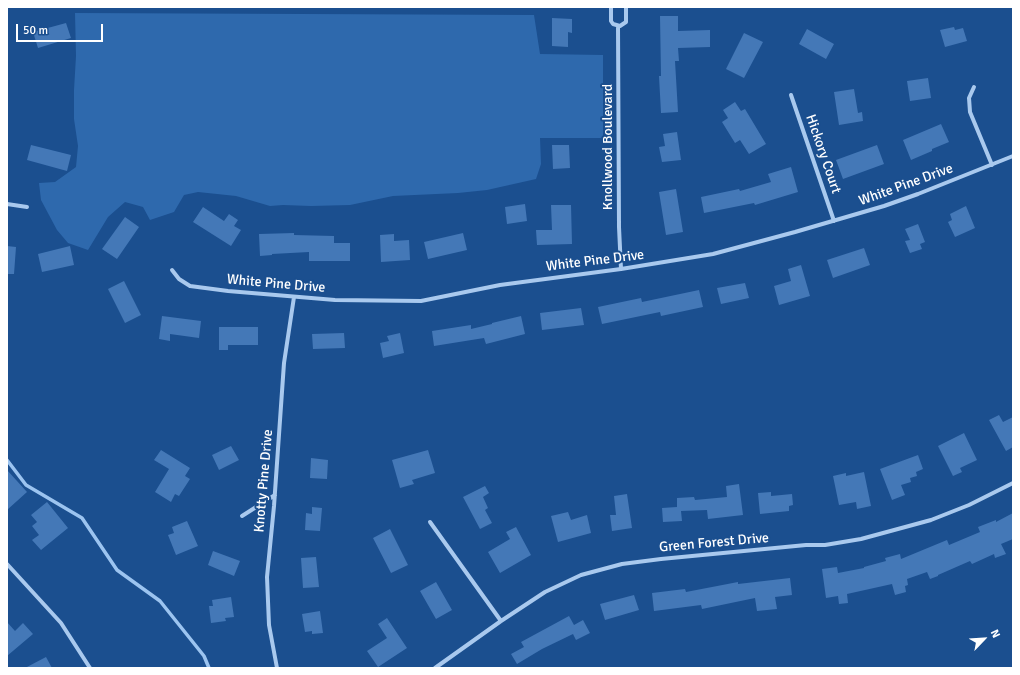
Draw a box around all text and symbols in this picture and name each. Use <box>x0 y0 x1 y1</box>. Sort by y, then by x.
scale bar <box>18 16 105 42</box>
text: 50 m <box>23 23 48 38</box>
street label: Knollwood Boulevard <box>600 84 616 210</box>
street label: Hickory Court <box>802 112 844 196</box>
street label: White Pine Drive <box>857 160 955 210</box>
street label: White Pine Drive <box>545 247 645 275</box>
street label: White Pine Drive <box>226 271 326 297</box>
street label: Knotty Pine Drive <box>251 429 277 533</box>
street label: Green Forest Drive <box>658 530 770 556</box>
north arrow <box>964 619 1004 659</box>
text: N <box>988 628 1003 640</box>

